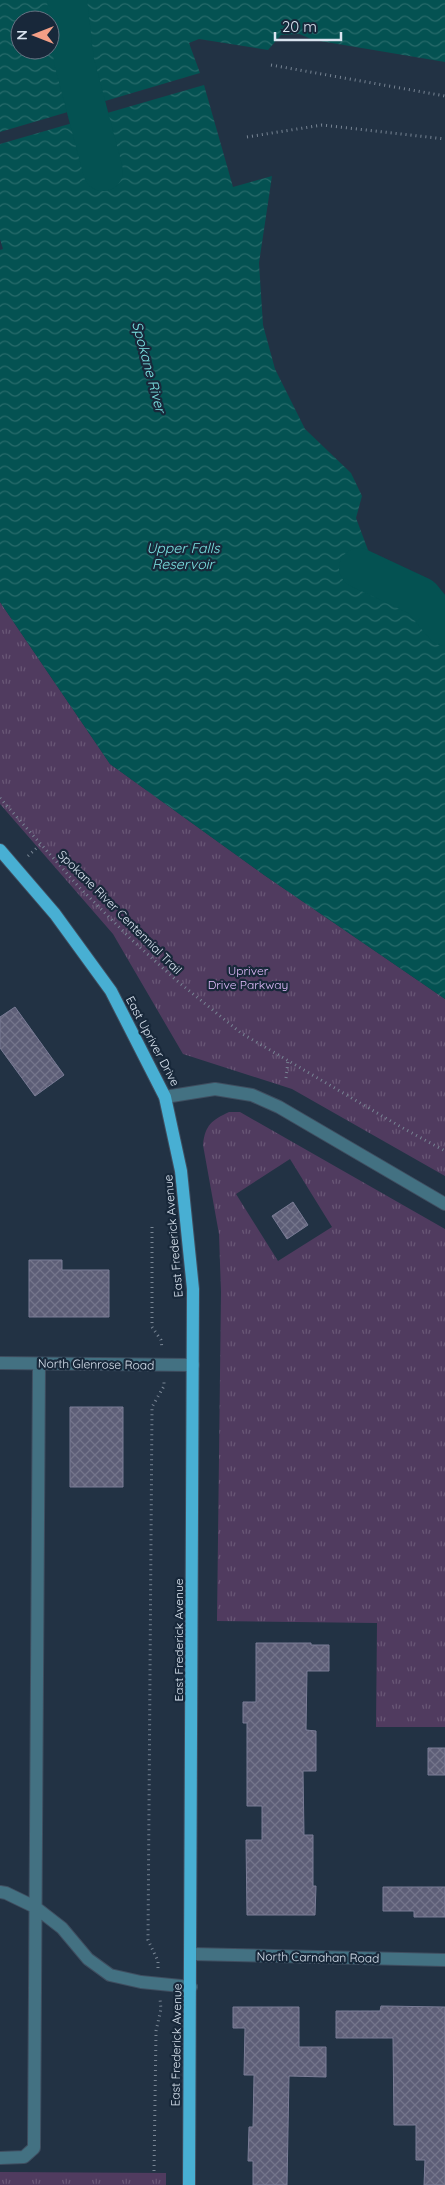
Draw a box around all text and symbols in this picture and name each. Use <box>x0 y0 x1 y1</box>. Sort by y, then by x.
north arrow <box>10 10 60 60</box>
scale bar <box>275 10 341 42</box>
text: 20 m <box>282 17 317 36</box>
text: N <box>13 30 31 40</box>
water label: Spokane River <box>128 319 170 416</box>
water label: Upper Falls Reservoir <box>146 539 221 573</box>
street label: Spokane River Centennial Trail <box>55 847 185 977</box>
park label: Upriver Drive Parkway <box>208 963 288 992</box>
street label: East Upriver Drive <box>123 993 183 1089</box>
street label: East Frederick Avenue <box>160 1174 186 1298</box>
street label: North Glenrose Road <box>38 1355 154 1373</box>
street label: East Frederick Avenue <box>171 1578 186 1702</box>
street label: North Carnahan Road <box>256 1948 380 1966</box>
street label: East Frederick Avenue <box>167 1983 185 2107</box>

